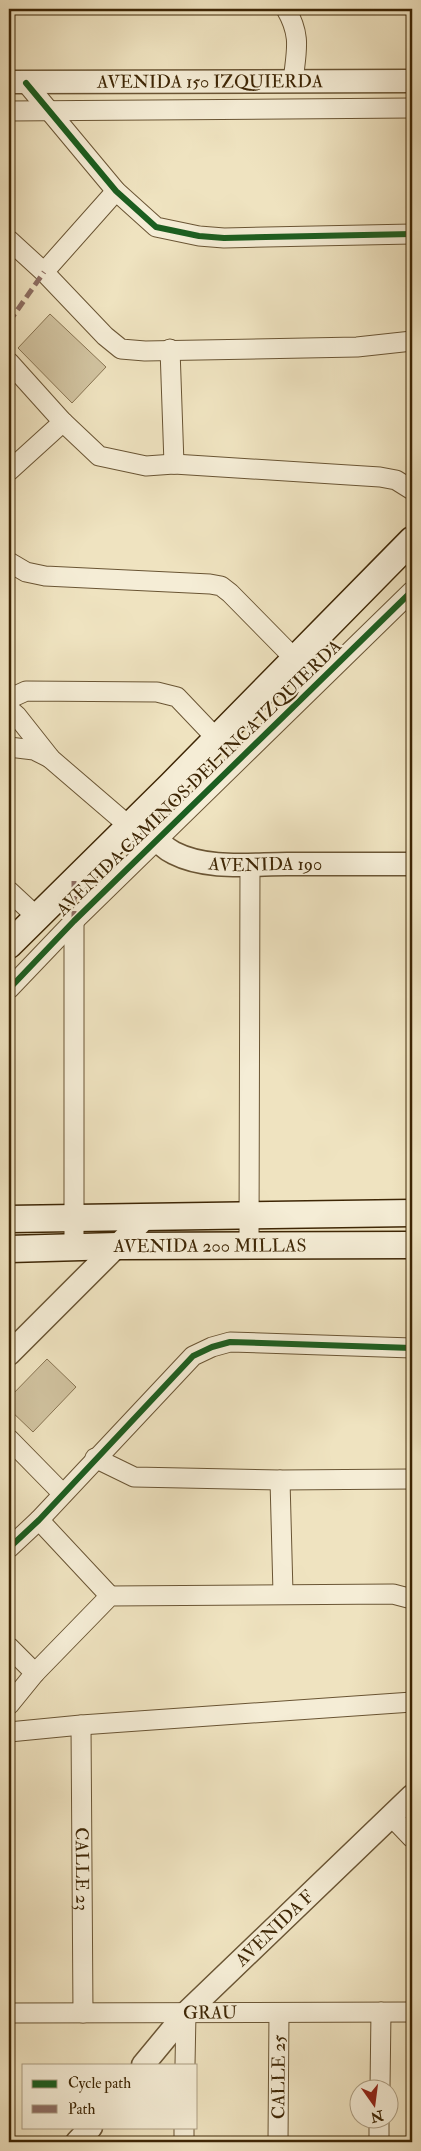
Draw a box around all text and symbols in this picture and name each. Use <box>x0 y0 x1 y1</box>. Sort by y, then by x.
street label: AVENIDA 150 IZQUIERDA <box>96 70 324 93</box>
street label: AVENIDA CAMINOS DEL INCA IZQUIERDA <box>51 634 347 922</box>
street label: AVENIDA 190 <box>206 852 322 877</box>
street label: AVENIDA 200 MILLAS <box>112 1234 307 1258</box>
street label: CALLE 23 <box>70 1827 94 1911</box>
street label: AVENIDA F <box>229 1885 319 1972</box>
street label: GRAU <box>183 2001 237 2024</box>
street label: CALLE 25 <box>267 2035 290 2119</box>
legend <box>22 2064 198 2128</box>
text: Cycle path <box>68 2074 131 2094</box>
north arrow <box>348 2078 398 2128</box>
text: Path <box>68 2100 95 2119</box>
text: N <box>368 2106 386 2126</box>

